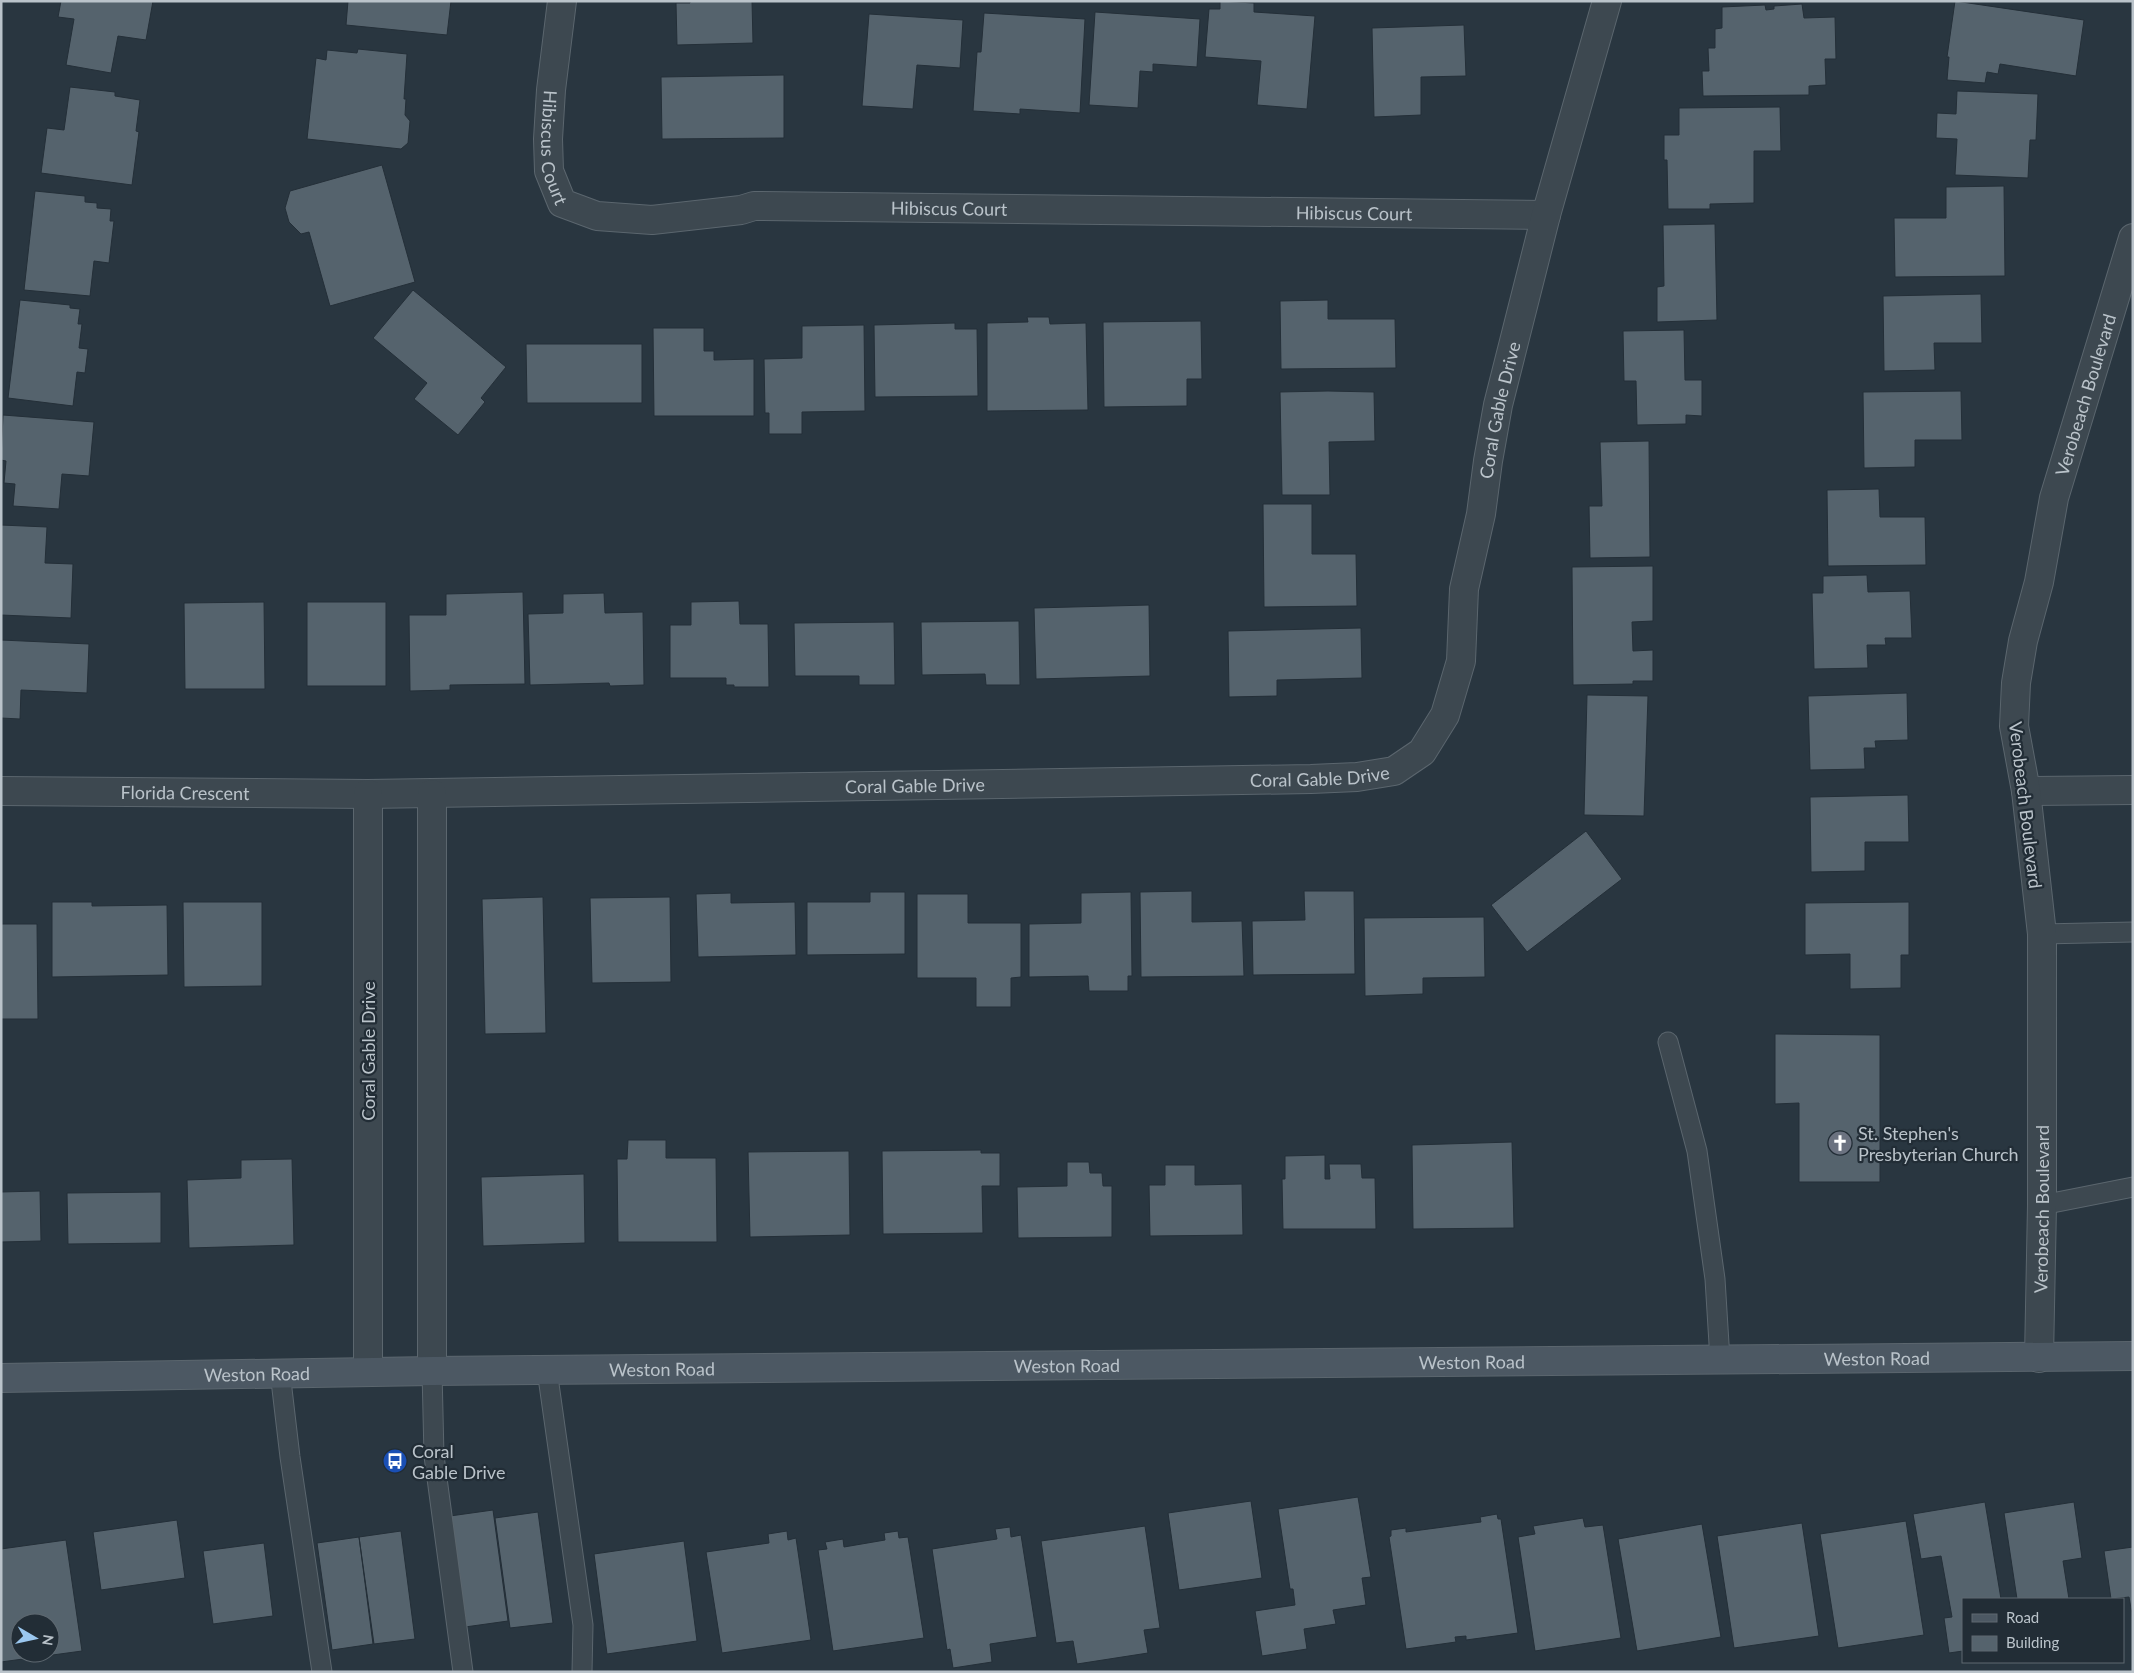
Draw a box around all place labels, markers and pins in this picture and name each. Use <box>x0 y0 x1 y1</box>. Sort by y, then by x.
place label: St. Stephen's Presbyterian Church <box>1858 1122 2019 1165</box>
church icon: St. Stephen's Presbyterian Church <box>1827 1130 1853 1156</box>
place label: Coral Gable Drive <box>412 1440 505 1483</box>
bus stop icon: Coral Gable Drive <box>382 1448 408 1474</box>

